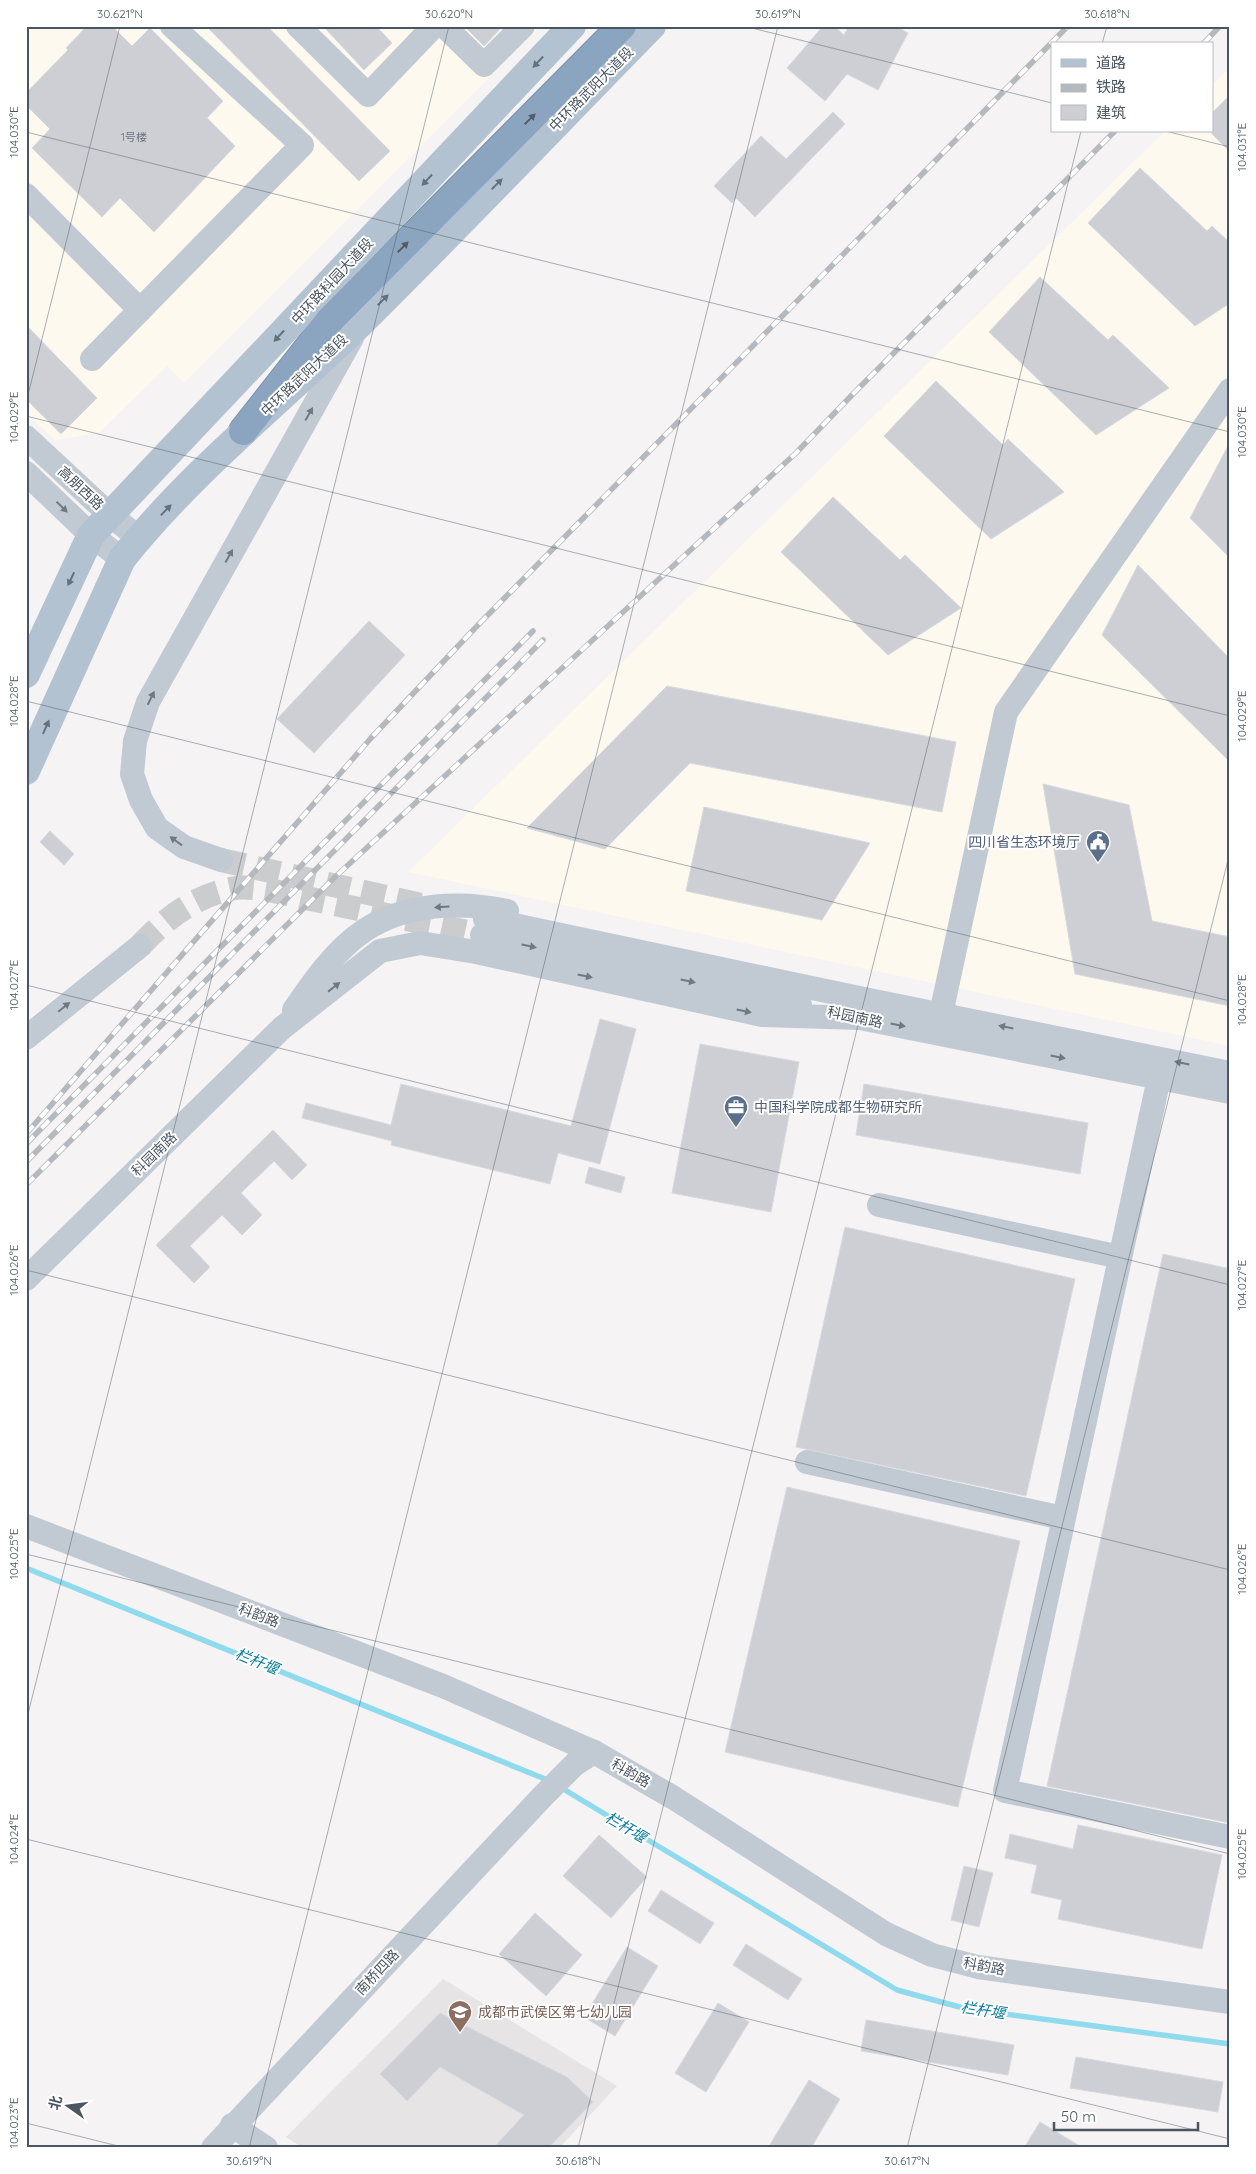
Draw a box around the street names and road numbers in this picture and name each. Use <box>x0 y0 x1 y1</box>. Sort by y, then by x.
street label: 中环路武阳大道段 <box>545 43 637 135</box>
street label: 中环路科园大道段 <box>287 234 377 328</box>
street label: 中环路武阳大道段 <box>257 330 351 420</box>
street label: 高朋西路 <box>54 462 108 514</box>
street label: 科园南路 <box>826 1002 884 1032</box>
street label: 科园南路 <box>128 1128 180 1180</box>
street label: 科韵路 <box>236 1599 282 1631</box>
street label: 科韵路 <box>608 1755 654 1791</box>
street label: 南桥四路 <box>351 1945 403 1999</box>
street label: 科韵路 <box>962 1953 1006 1979</box>

